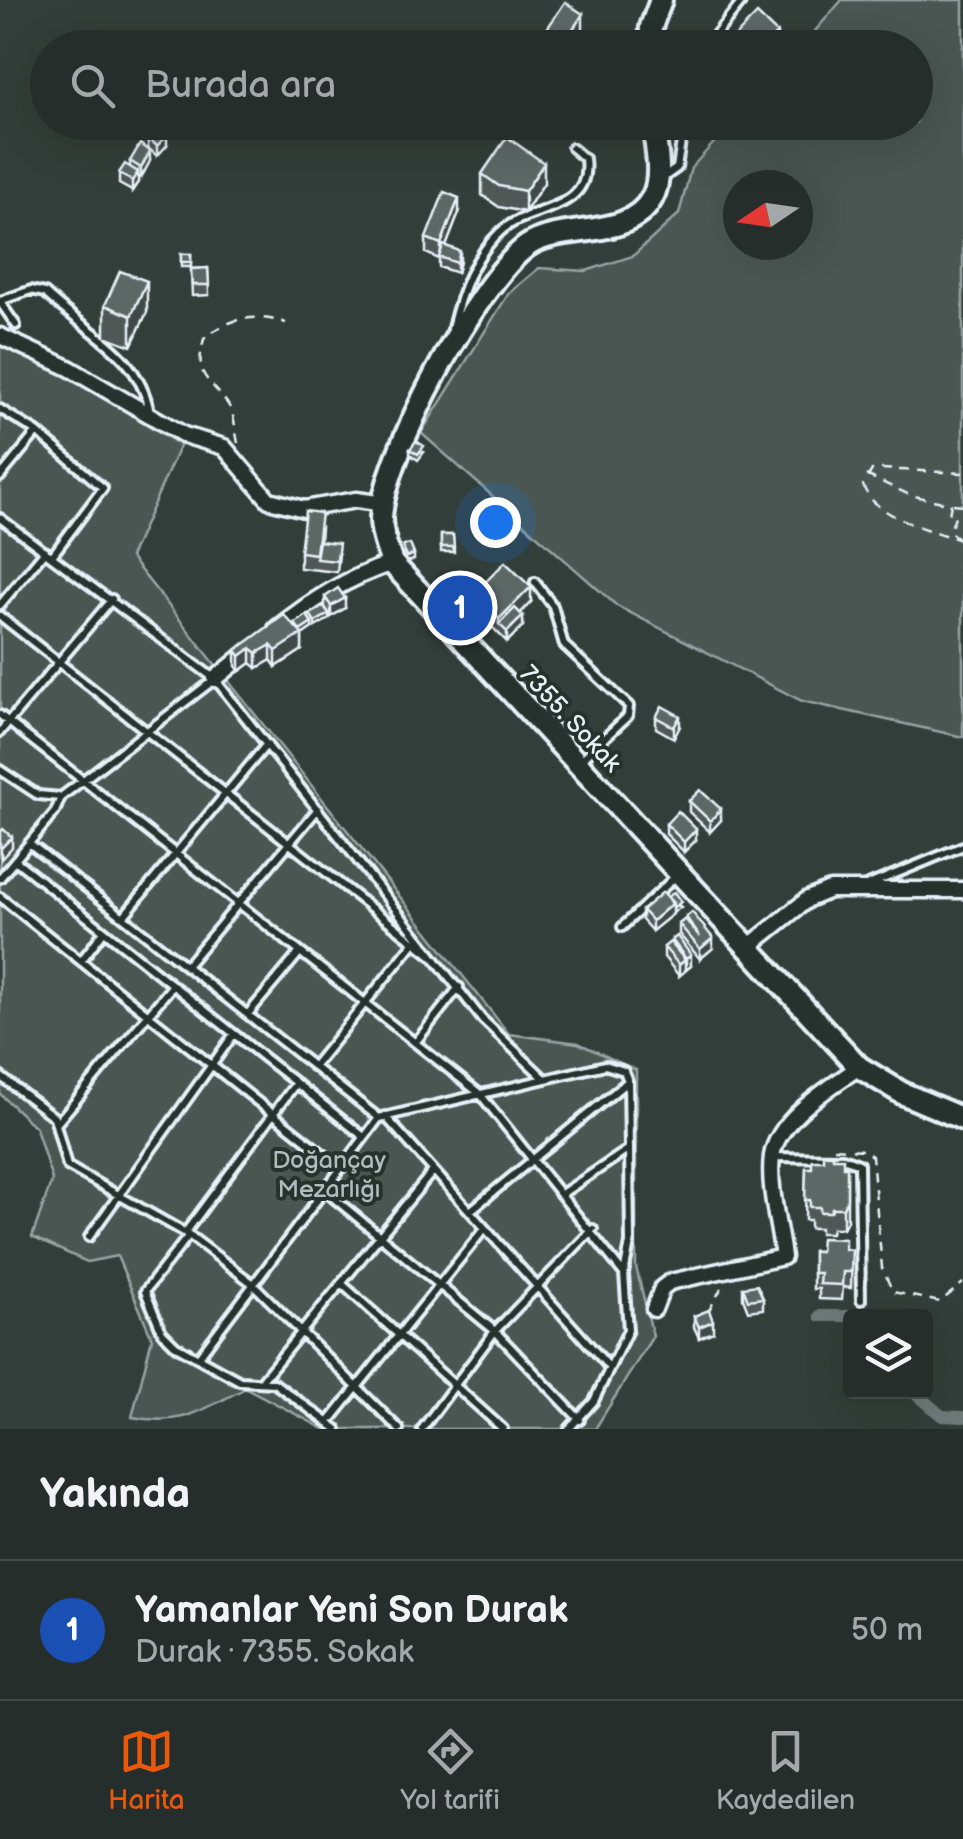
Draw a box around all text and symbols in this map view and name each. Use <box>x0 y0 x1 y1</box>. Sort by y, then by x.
search box <box>30 30 933 140</box>
icon: search <box>65 58 120 113</box>
text: Burada ara <box>145 63 336 108</box>
north arrow <box>723 170 813 260</box>
your location <box>470 497 521 548</box>
pin: 1 <box>428 570 492 646</box>
street label: 7355. Sokak <box>513 659 628 779</box>
park label: Doğançay Mezarlığı <box>272 1145 386 1205</box>
map controls <box>843 1309 933 1399</box>
button: layers <box>843 1309 933 1399</box>
text: Yakında <box>40 1469 190 1520</box>
text: Yamanlar Yeni Son Durak <box>135 1588 568 1633</box>
text: 1 <box>66 1611 79 1650</box>
text: 50 m <box>851 1611 923 1650</box>
text: Durak · 7355. Sokak <box>135 1633 414 1672</box>
tab: Harita <box>108 1724 185 1817</box>
tab: Yol tarifi <box>401 1724 500 1817</box>
tab: Kaydedilen <box>716 1724 855 1817</box>

